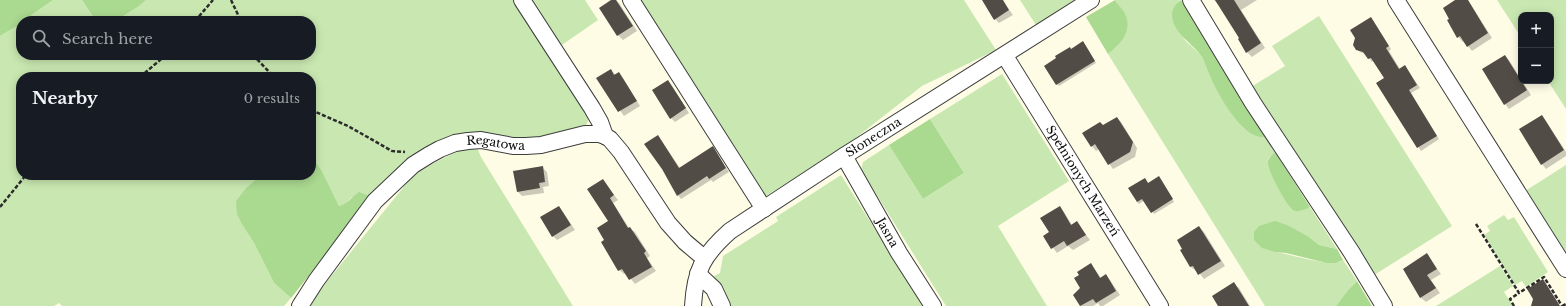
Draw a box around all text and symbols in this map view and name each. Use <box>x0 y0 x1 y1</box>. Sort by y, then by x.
map controls <box>1518 12 1554 84</box>
button: + <box>1518 12 1554 48</box>
search box <box>16 16 316 60</box>
icon: search <box>30 27 52 49</box>
text: Search here <box>62 29 153 48</box>
button: − <box>1518 48 1554 84</box>
text: Nearby <box>32 88 98 109</box>
text: 0 results <box>244 90 300 107</box>
street label: Słoneczna <box>843 114 904 160</box>
street label: Spełnionych Marzeń <box>1043 122 1123 239</box>
street label: Regatowa <box>466 132 525 153</box>
street label: Jasna <box>873 213 902 250</box>

